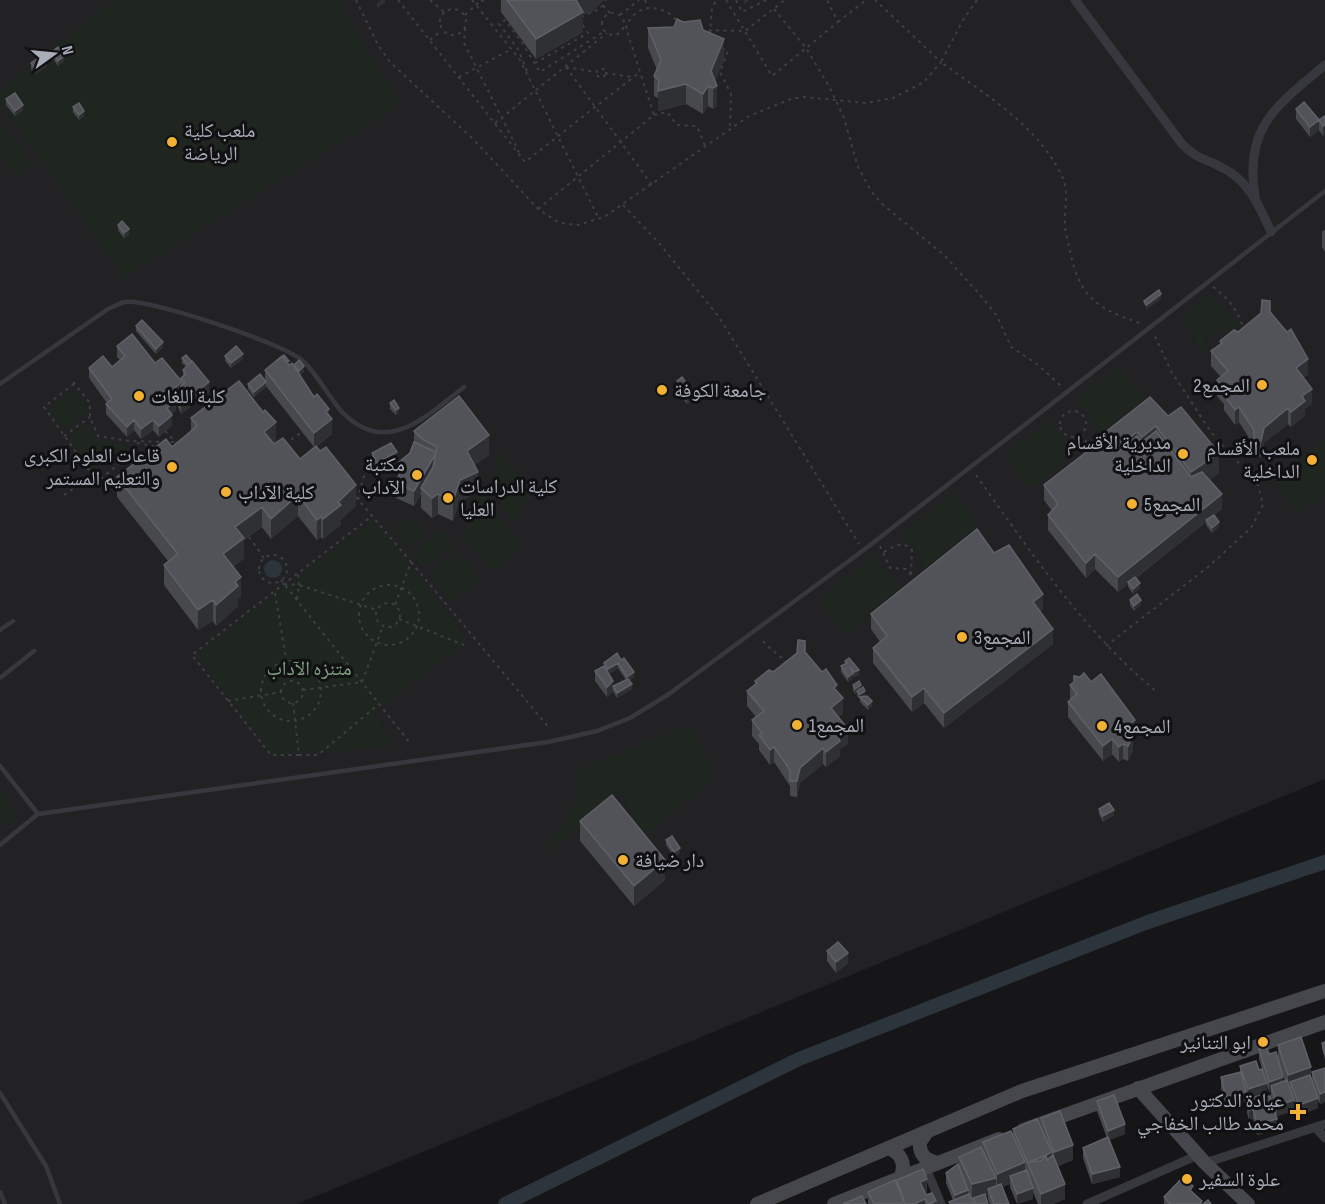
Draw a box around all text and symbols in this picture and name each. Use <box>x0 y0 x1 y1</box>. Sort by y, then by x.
north arrow <box>24 24 84 84</box>
text: N <box>57 44 77 57</box>
place label: ملعب كلية الرياضة <box>184 119 255 166</box>
marker: ملعب كلية الرياضة <box>165 135 179 149</box>
place label: المجمع2 <box>1193 374 1250 398</box>
marker: المجمع2 <box>1255 378 1269 392</box>
place label: جامعة الكوفة <box>674 379 767 403</box>
marker: جامعة الكوفة <box>655 383 669 397</box>
place label: كلبة اللغات <box>151 385 225 409</box>
marker: كلبة اللغات <box>132 389 146 403</box>
place label: مديرية الأقسام الداخلية <box>1067 431 1171 478</box>
place label: ملعب الأقسام الداخلية <box>1207 437 1300 484</box>
place label: قاعات العلوم الكبرى والتعليم المستمر <box>24 444 160 492</box>
marker: مديرية الأقسام الداخلية <box>1176 447 1190 461</box>
place label: مكتبة الآداب <box>361 453 405 500</box>
marker: ملعب الأقسام الداخلية <box>1305 453 1319 467</box>
marker: قاعات العلوم الكبرى والتعليم المستمر <box>165 460 179 474</box>
marker: مكتبة الآداب <box>410 468 424 482</box>
place label: كلية الدراسات العليا <box>460 475 557 522</box>
place label: كلية الآداب <box>238 481 314 505</box>
marker: كلية الآداب <box>219 485 233 499</box>
marker: كلية الدراسات العليا <box>441 491 455 505</box>
place label: المجمع5 <box>1144 493 1200 517</box>
marker: المجمع5 <box>1125 497 1139 511</box>
place label: المجمع3 <box>974 626 1031 650</box>
marker: المجمع3 <box>955 630 969 644</box>
park label: متنزه الآداب <box>266 657 352 681</box>
place label: المجمع1 <box>809 714 864 738</box>
place label: المجمع4 <box>1114 715 1171 739</box>
marker: المجمع1 <box>790 718 804 732</box>
marker: المجمع4 <box>1095 719 1109 733</box>
place label: دار ضيافة <box>635 849 704 873</box>
marker: دار ضيافة <box>616 853 630 867</box>
place label: ابو التنانير <box>1179 1031 1251 1055</box>
marker: ابو التنانير <box>1256 1035 1270 1049</box>
place label: عيادة الدكتور محمد طالب الخفاجي <box>1137 1089 1284 1139</box>
marker: عيادة الدكتور محمد طالب الخفاجي <box>1289 1103 1307 1121</box>
place label: علوة السفير <box>1198 1168 1280 1192</box>
marker: علوة السفير <box>1180 1172 1194 1186</box>

